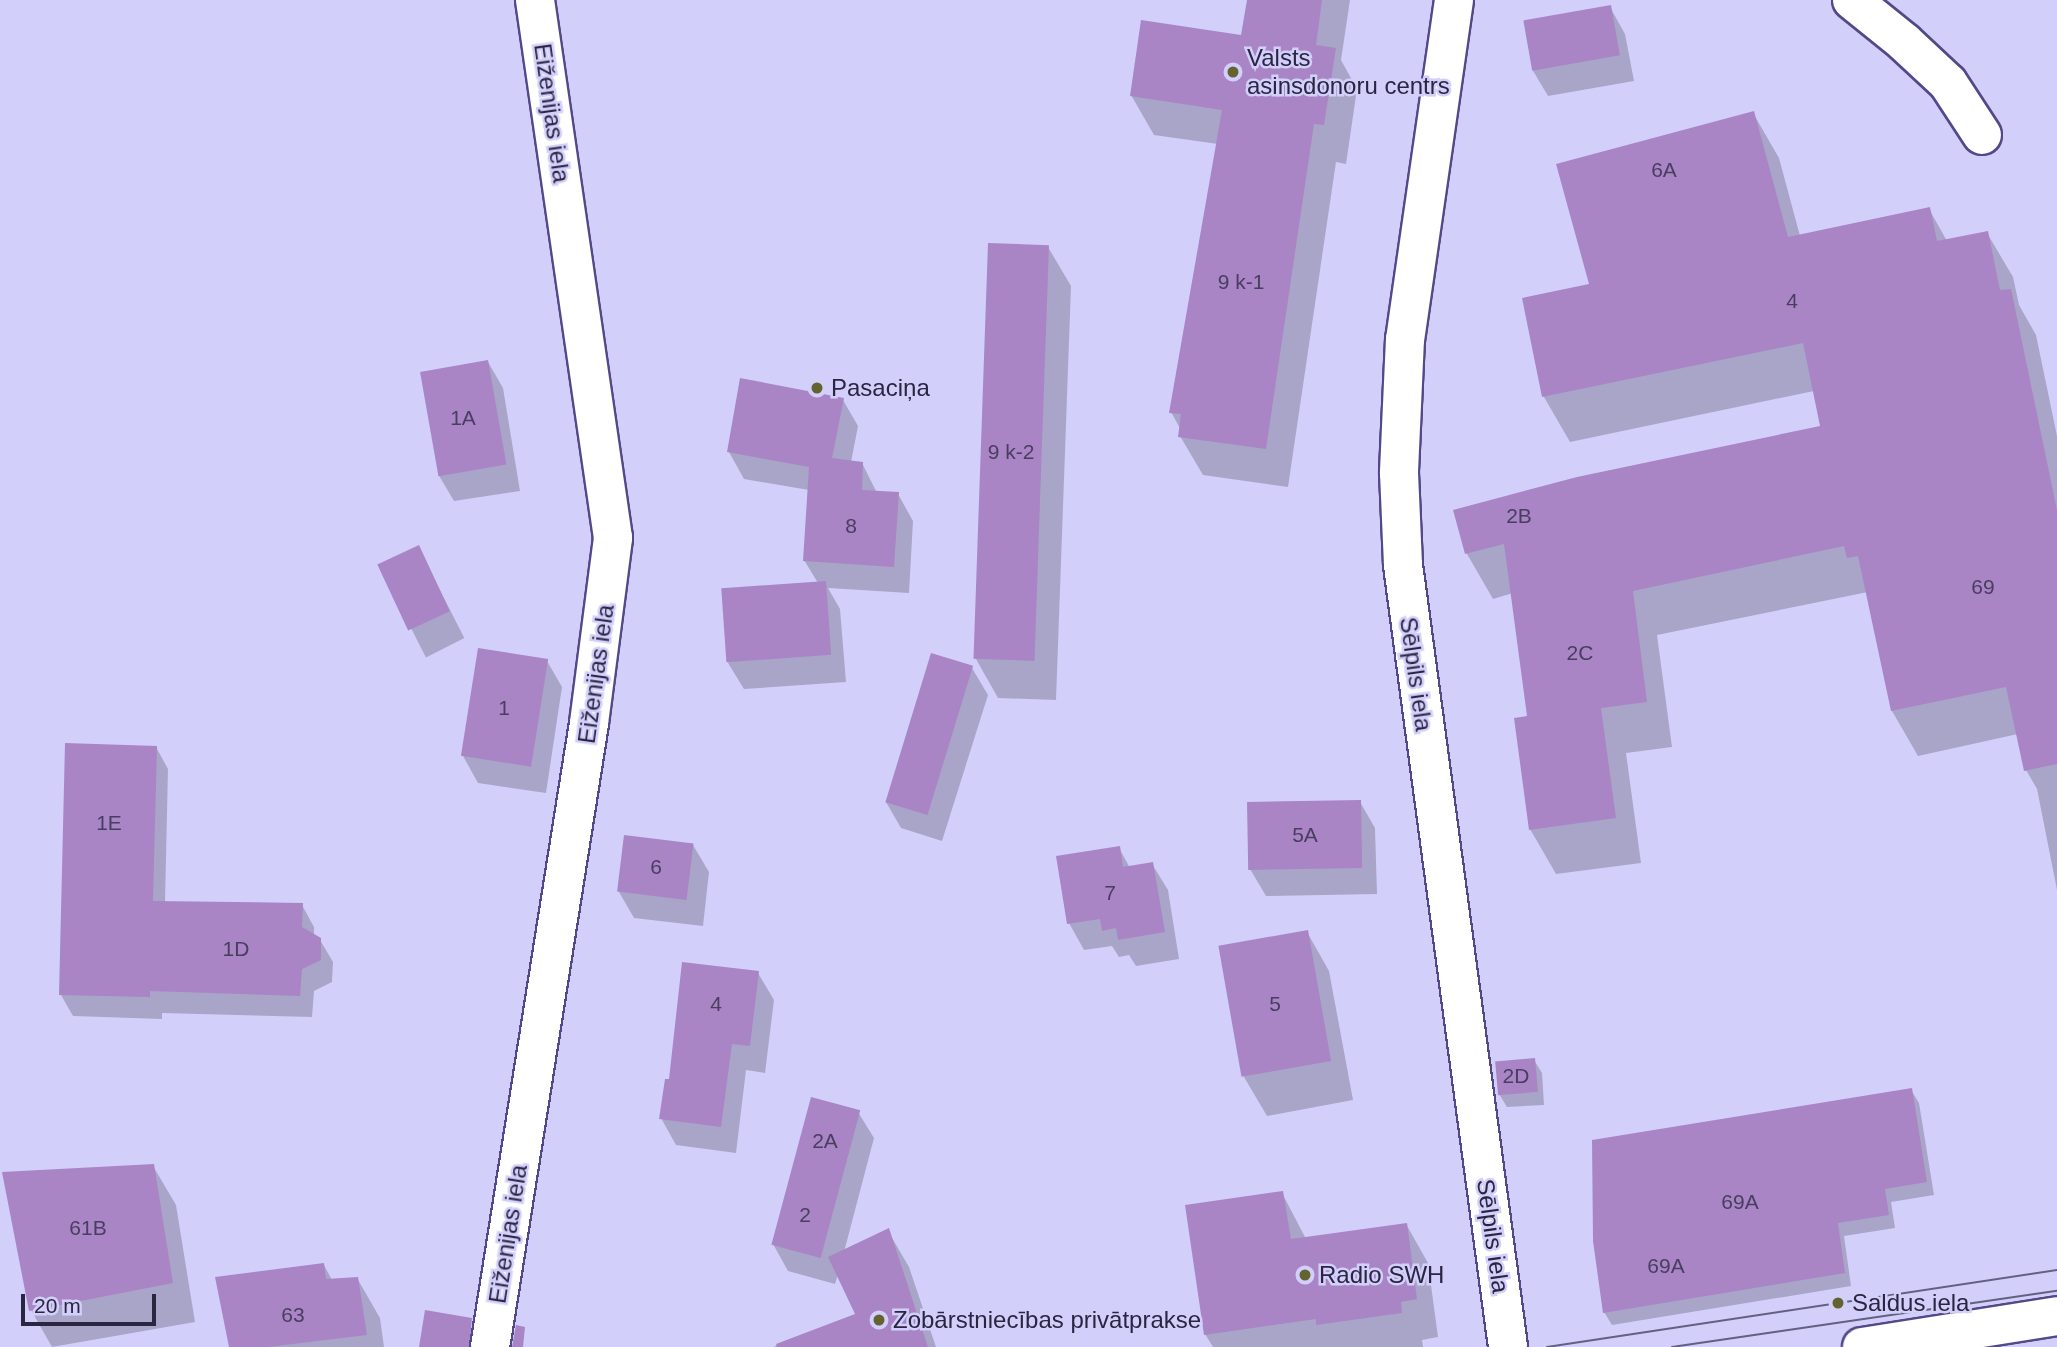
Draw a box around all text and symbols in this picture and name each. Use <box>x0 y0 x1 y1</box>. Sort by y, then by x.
street label: Eiženijas iela <box>528 42 576 184</box>
place label: Valsts asinsdonoru centrs <box>1247 44 1450 100</box>
marker: Valsts asinsdonoru centrs <box>1225 64 1241 80</box>
house number: 6A <box>1651 157 1677 183</box>
house number: 9 k-1 <box>1218 269 1264 295</box>
house number: 4 <box>1786 288 1798 314</box>
place label: Pasaciņa <box>831 374 930 402</box>
marker: Pasaciņa <box>809 380 825 396</box>
house number: 1A <box>450 405 476 431</box>
house number: 9 k-2 <box>988 439 1034 465</box>
house number: 2B <box>1506 503 1532 529</box>
house number: 8 <box>845 513 857 539</box>
house number: 69 <box>1971 574 1995 600</box>
street label: Eiženijas iela <box>572 603 620 745</box>
street label: Sēlpils iela <box>1394 615 1438 733</box>
house number: 2C <box>1567 640 1593 666</box>
house number: 1 <box>498 695 510 721</box>
house number: 1E <box>96 810 122 836</box>
house number: 5A <box>1292 822 1318 848</box>
house number: 6 <box>650 854 662 880</box>
house number: 7 <box>1104 880 1116 906</box>
house number: 1D <box>223 936 249 962</box>
house number: 4 <box>710 991 722 1017</box>
house number: 5 <box>1269 991 1281 1017</box>
house number: 2D <box>1503 1063 1529 1089</box>
house number: 2A <box>812 1128 838 1154</box>
street label: Eiženijas iela <box>483 1163 533 1305</box>
street label: Sēlpils iela <box>1471 1177 1515 1295</box>
house number: 69A <box>1721 1189 1759 1215</box>
house number: 2 <box>799 1202 811 1228</box>
house number: 61B <box>69 1215 107 1241</box>
house number: 69A <box>1647 1253 1685 1279</box>
place label: Radio SWH <box>1319 1261 1444 1289</box>
marker: Radio SWH <box>1297 1267 1313 1283</box>
scale bar <box>24 1280 159 1324</box>
place label: Saldus iela <box>1852 1289 1969 1317</box>
text: 20 m <box>34 1294 81 1317</box>
marker: Saldus iela <box>1830 1295 1846 1311</box>
house number: 63 <box>281 1302 305 1328</box>
place label: Zobārstniecības privātprakse <box>893 1306 1201 1334</box>
marker: Zobārstniecības privātprakse <box>871 1312 887 1328</box>

